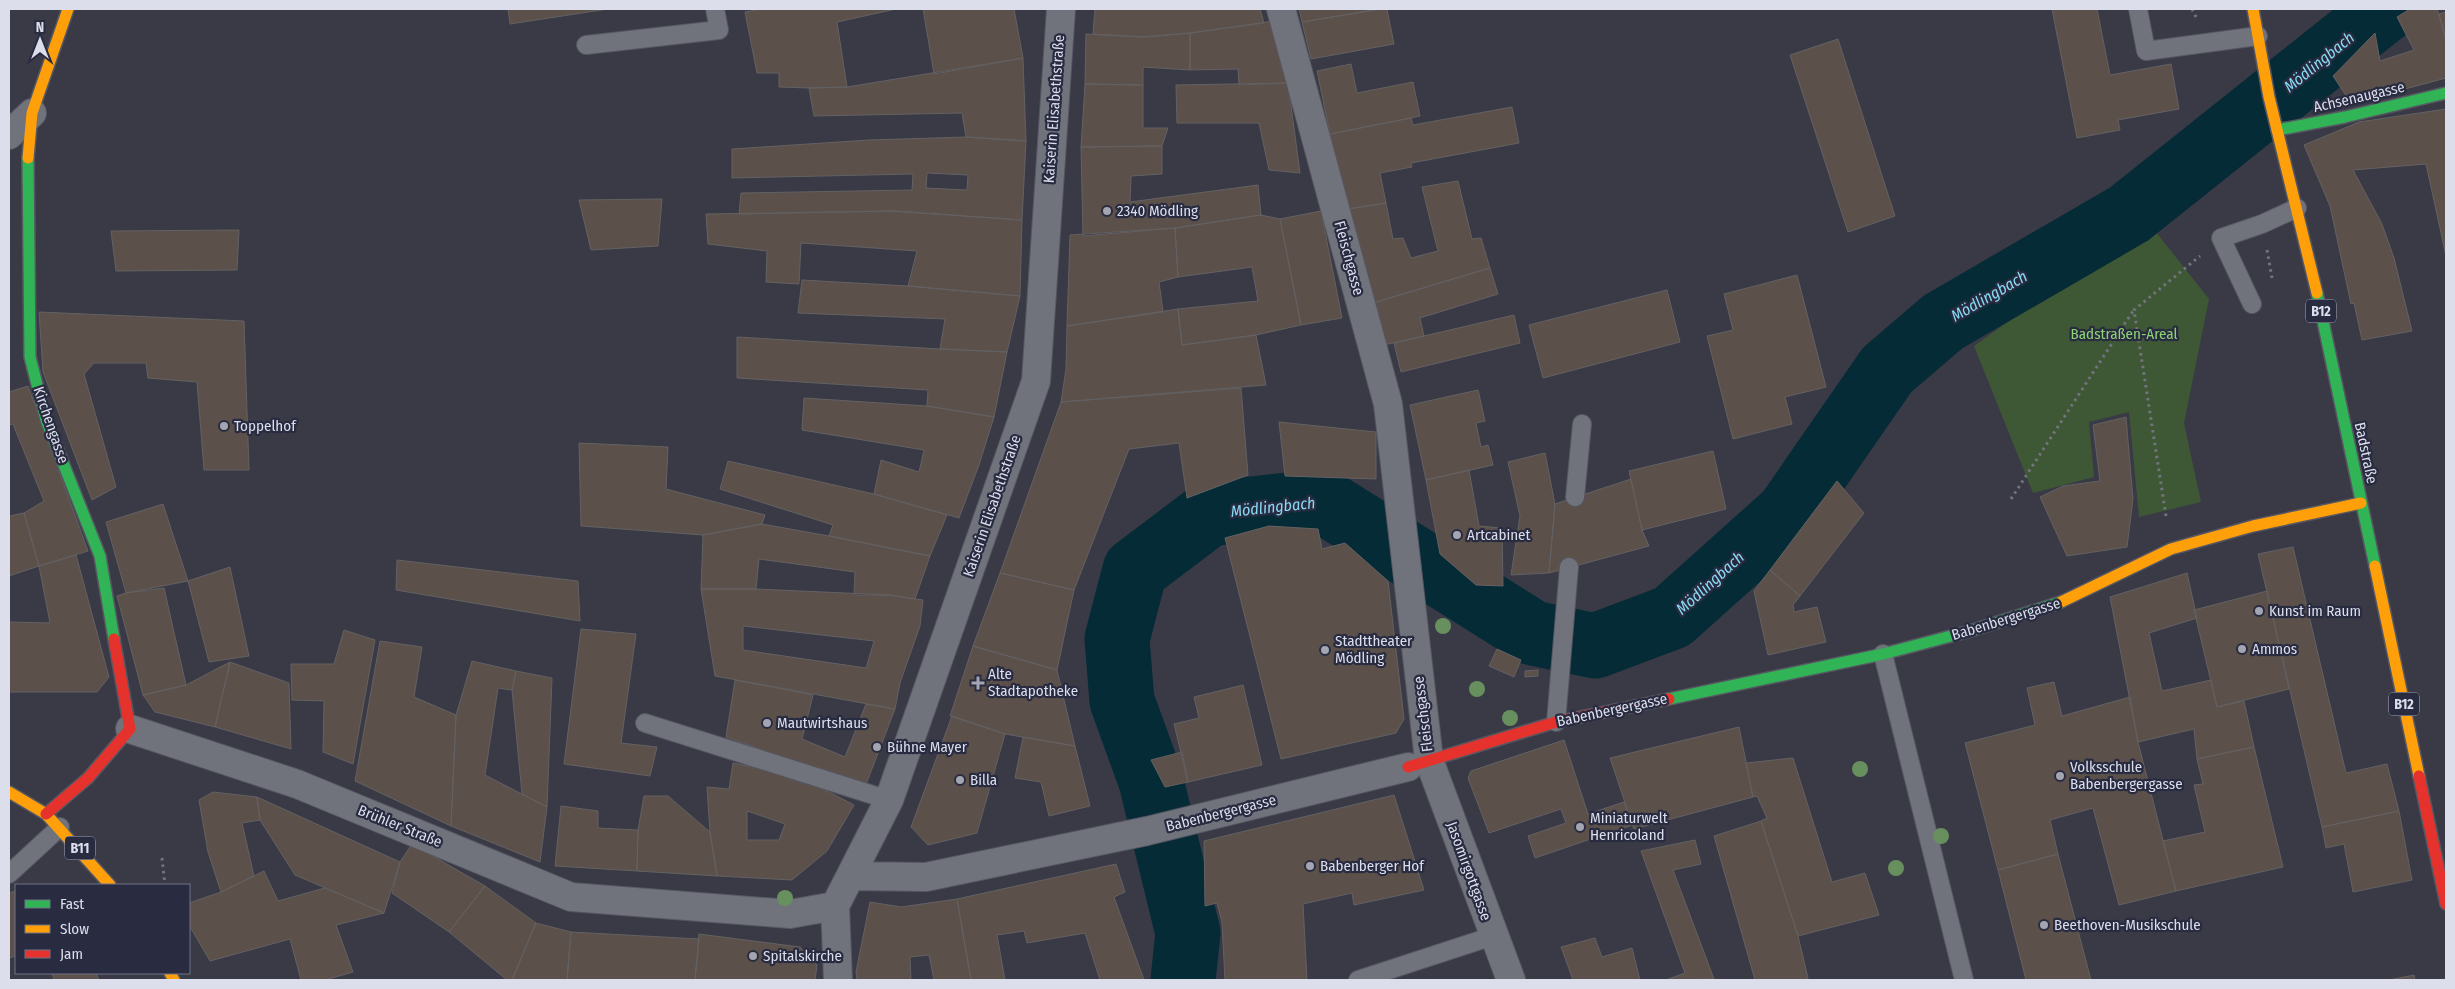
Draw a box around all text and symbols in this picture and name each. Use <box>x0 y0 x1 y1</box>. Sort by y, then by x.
north arrow <box>15 15 65 65</box>
text: N <box>36 19 44 36</box>
water label: Mödlingbach <box>2280 28 2358 96</box>
street label: Kaiserin Elisabethstraße <box>1040 34 1068 184</box>
street label: Achsenaugasse <box>2312 78 2406 116</box>
place label: 2340 Mödling <box>1117 202 1198 220</box>
marker: 2340 Mödling <box>1101 205 1113 217</box>
street label: Fleischgasse <box>1330 219 1368 297</box>
water label: Mödlingbach <box>1947 266 2031 326</box>
road number: B12 <box>2306 300 2336 322</box>
park label: Badstraßen-Areal <box>2071 325 2177 343</box>
street label: Kirchengasse <box>29 384 73 466</box>
place label: Toppelhof <box>234 417 297 435</box>
marker: Toppelhof <box>218 420 230 432</box>
street label: Badstraße <box>2351 421 2381 485</box>
street label: Kaiserin Elisabethstraße <box>959 433 1025 579</box>
water label: Mödlingbach <box>1230 493 1316 521</box>
place label: Artcabinet <box>1467 526 1531 544</box>
marker: Artcabinet <box>1451 529 1463 541</box>
water label: Mödlingbach <box>1672 547 1748 619</box>
street label: Babenbergergasse <box>1950 594 2062 644</box>
place label: Kunst im Raum <box>2269 602 2361 620</box>
marker: Kunst im Raum <box>2253 605 2265 617</box>
place label: Stadttheater Mödling <box>1335 632 1413 667</box>
place label: Ammos <box>2252 640 2297 658</box>
marker: Ammos <box>2236 643 2248 655</box>
marker: Stadttheater Mödling <box>1319 644 1331 656</box>
place label: Alte Stadtapotheke <box>988 665 1078 700</box>
street label: Fleischgasse <box>1409 675 1437 753</box>
marker: Alte Stadtapotheke <box>972 677 984 689</box>
street label: Babenbergergasse <box>1555 689 1669 731</box>
road number: B12 <box>2389 692 2419 716</box>
place label: Mautwirtshaus <box>777 714 867 732</box>
marker: Mautwirtshaus <box>761 717 773 729</box>
place label: Bühne Mayer <box>887 738 968 756</box>
marker: Bühne Mayer <box>871 741 883 753</box>
place label: Volksschule Babenbergergasse <box>2070 758 2183 793</box>
marker: Volksschule Babenbergergasse <box>2054 770 2066 782</box>
place label: Billa <box>970 771 997 789</box>
marker: Billa <box>954 774 966 786</box>
street label: Babenbergergasse <box>1164 791 1278 835</box>
street label: Brühler Straße <box>355 801 445 851</box>
place label: Miniaturwelt Henricoland <box>1590 809 1668 844</box>
street label: Jasomirgottgasse <box>1443 819 1495 923</box>
marker: Miniaturwelt Henricoland <box>1574 821 1586 833</box>
road number: B11 <box>65 836 95 860</box>
place label: Babenberger Hof <box>1320 857 1425 875</box>
marker: Babenberger Hof <box>1304 860 1316 872</box>
legend <box>15 884 190 974</box>
text: Fast <box>60 895 84 913</box>
place label: Beethoven-Musikschule <box>2054 916 2201 934</box>
marker: Beethoven-Musikschule <box>2038 919 2050 931</box>
text: Slow <box>60 920 89 938</box>
text: Jam <box>60 945 83 963</box>
place label: Spitalskirche <box>763 947 842 965</box>
marker: Spitalskirche <box>747 950 759 962</box>

